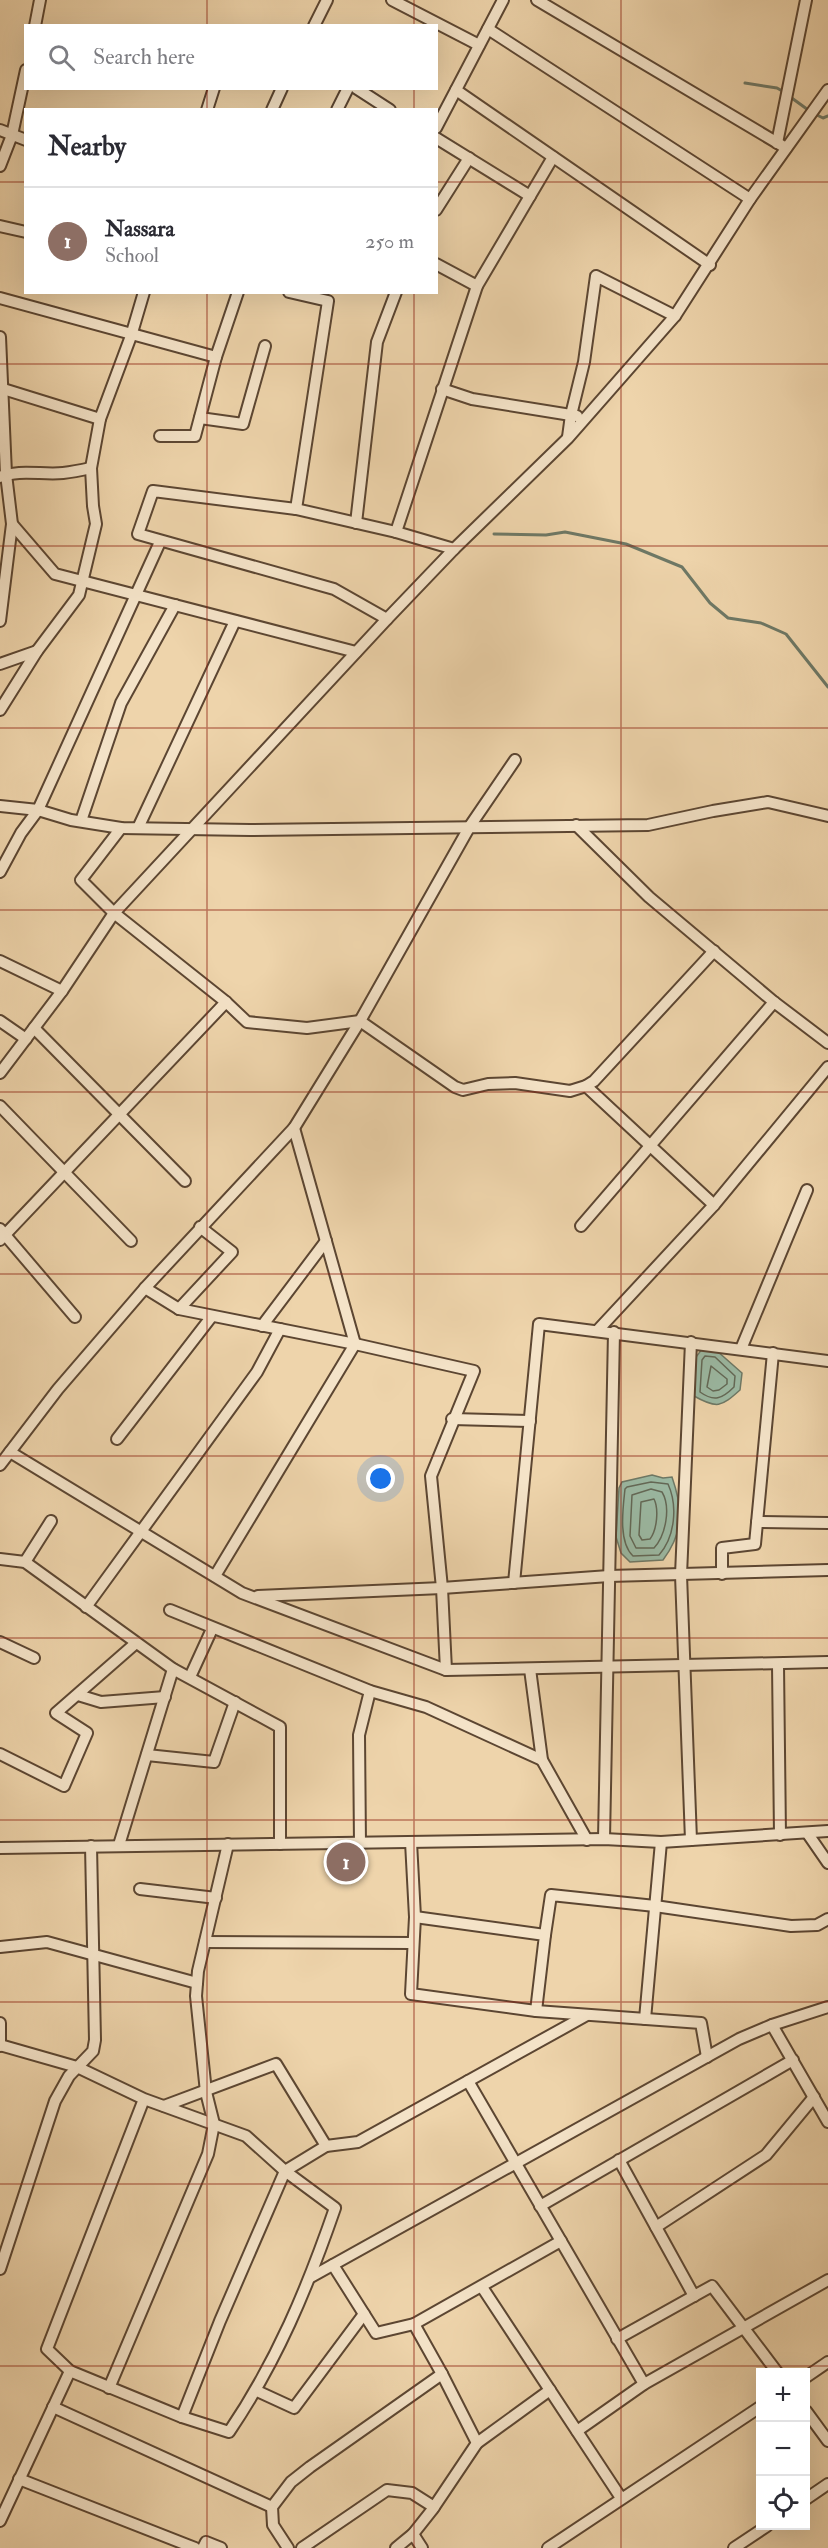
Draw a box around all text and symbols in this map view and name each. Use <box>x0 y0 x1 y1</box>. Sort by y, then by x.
search box <box>24 24 438 90</box>
icon: search <box>45 41 78 74</box>
text: Search here <box>93 43 195 71</box>
text: Nearby <box>48 131 126 163</box>
text: Nassara <box>105 215 175 243</box>
text: 1 <box>64 229 71 254</box>
text: 250 m <box>365 229 414 254</box>
text: School <box>105 243 159 268</box>
your location <box>366 1464 395 1493</box>
pin: 1 <box>326 1840 366 1884</box>
map controls <box>756 2368 810 2530</box>
button: + <box>756 2368 810 2422</box>
button: − <box>756 2422 810 2476</box>
button: locate <box>756 2476 810 2530</box>

